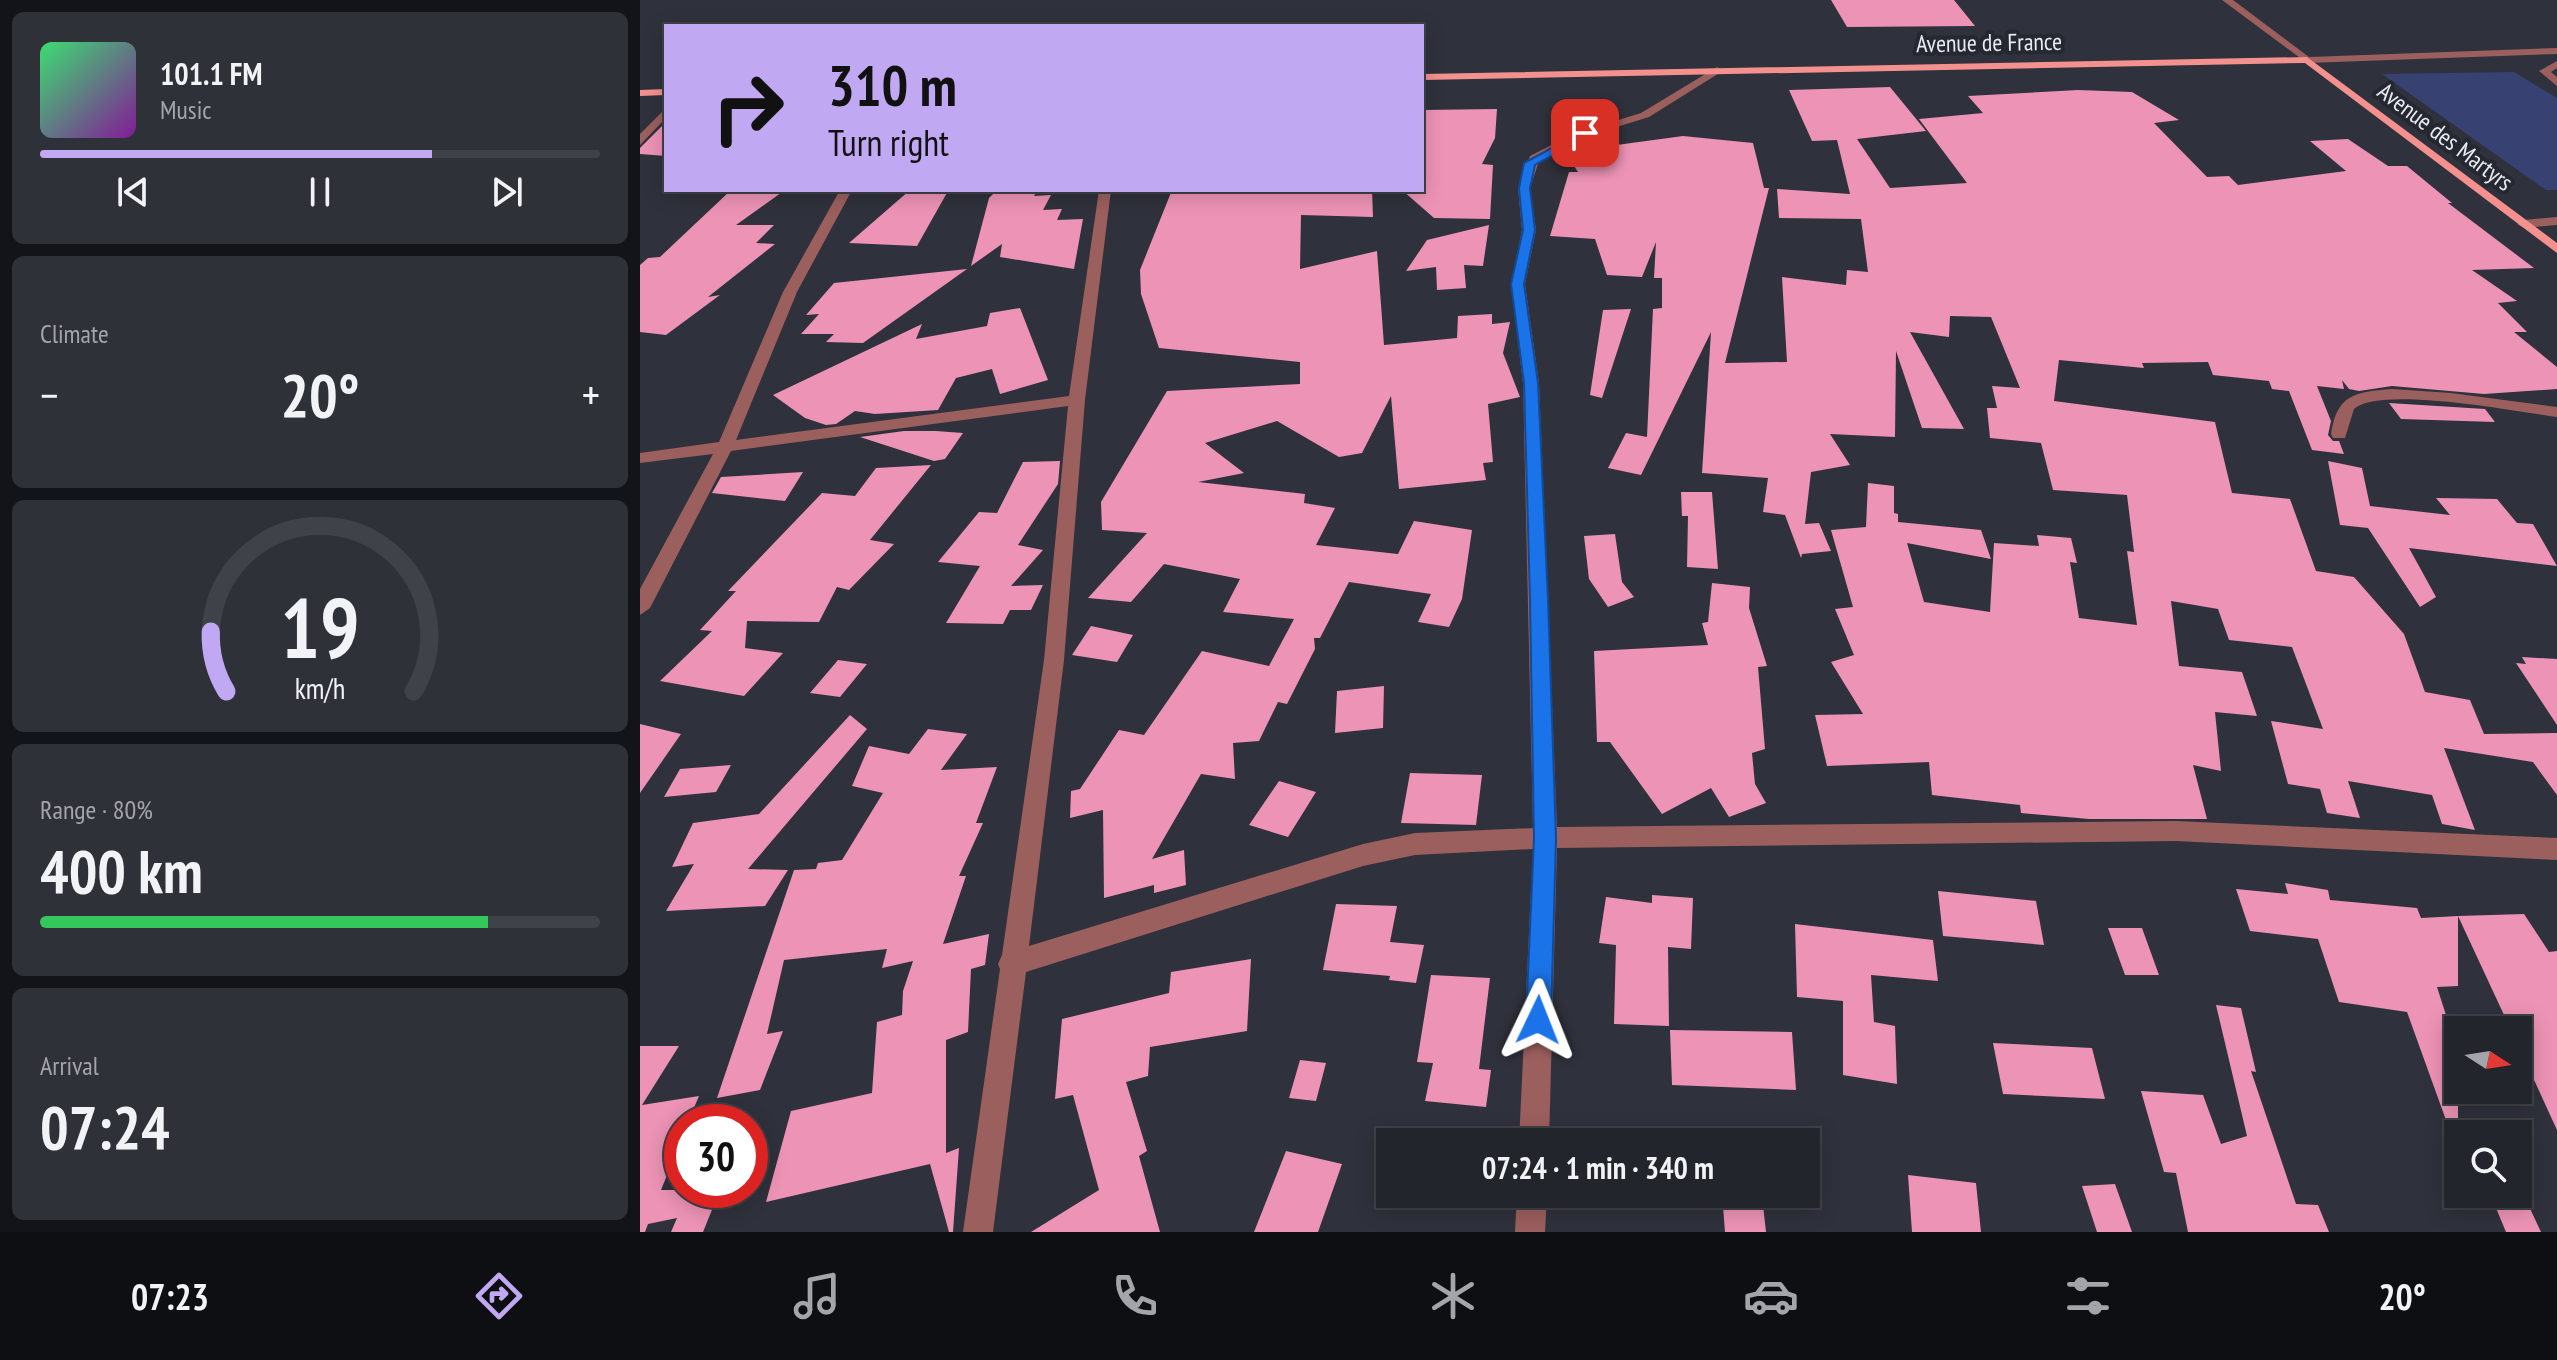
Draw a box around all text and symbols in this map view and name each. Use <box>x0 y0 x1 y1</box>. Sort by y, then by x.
street label: Avenue de France <box>1916 26 2062 59</box>
text: 310 m <box>828 49 957 121</box>
text: 101.1 FM <box>160 54 262 93</box>
icon: right <box>696 56 800 160</box>
street label: Avenue des Martyrs <box>2371 76 2519 198</box>
text: Music <box>160 93 212 126</box>
pin <box>1551 99 1619 167</box>
icon: arrive <box>1563 111 1607 155</box>
text: Turn right <box>828 119 949 166</box>
icon: previous <box>111 170 155 214</box>
icon: pause <box>298 170 342 214</box>
icon: next <box>485 170 529 214</box>
text: Climate <box>40 317 109 350</box>
text: 20° <box>280 356 360 434</box>
text: − <box>40 366 58 423</box>
text: + <box>582 366 600 423</box>
text: 19 <box>280 573 360 681</box>
text: km/h <box>295 670 345 707</box>
text: Range · 80% <box>40 793 153 826</box>
text: 400 km <box>40 832 203 910</box>
position arrow <box>1496 978 1580 1062</box>
north arrow <box>2444 1016 2532 1104</box>
map controls <box>2444 1016 2532 1208</box>
text: Arrival <box>40 1049 99 1082</box>
text: 07:24 <box>40 1088 170 1166</box>
speed limit sign: 30 <box>664 1104 768 1208</box>
button: search <box>2444 1120 2532 1208</box>
text: 07:24 · 1 min · 340 m <box>1482 1148 1714 1187</box>
icon: directions <box>471 1268 527 1324</box>
icon: music <box>789 1268 845 1324</box>
icon: phone <box>1107 1268 1163 1324</box>
icon: climate <box>1425 1268 1481 1324</box>
icon: car <box>1743 1268 1799 1324</box>
icon: filters <box>2060 1268 2116 1324</box>
text: 07:23 <box>131 1273 209 1320</box>
text: 20° <box>2378 1273 2426 1320</box>

